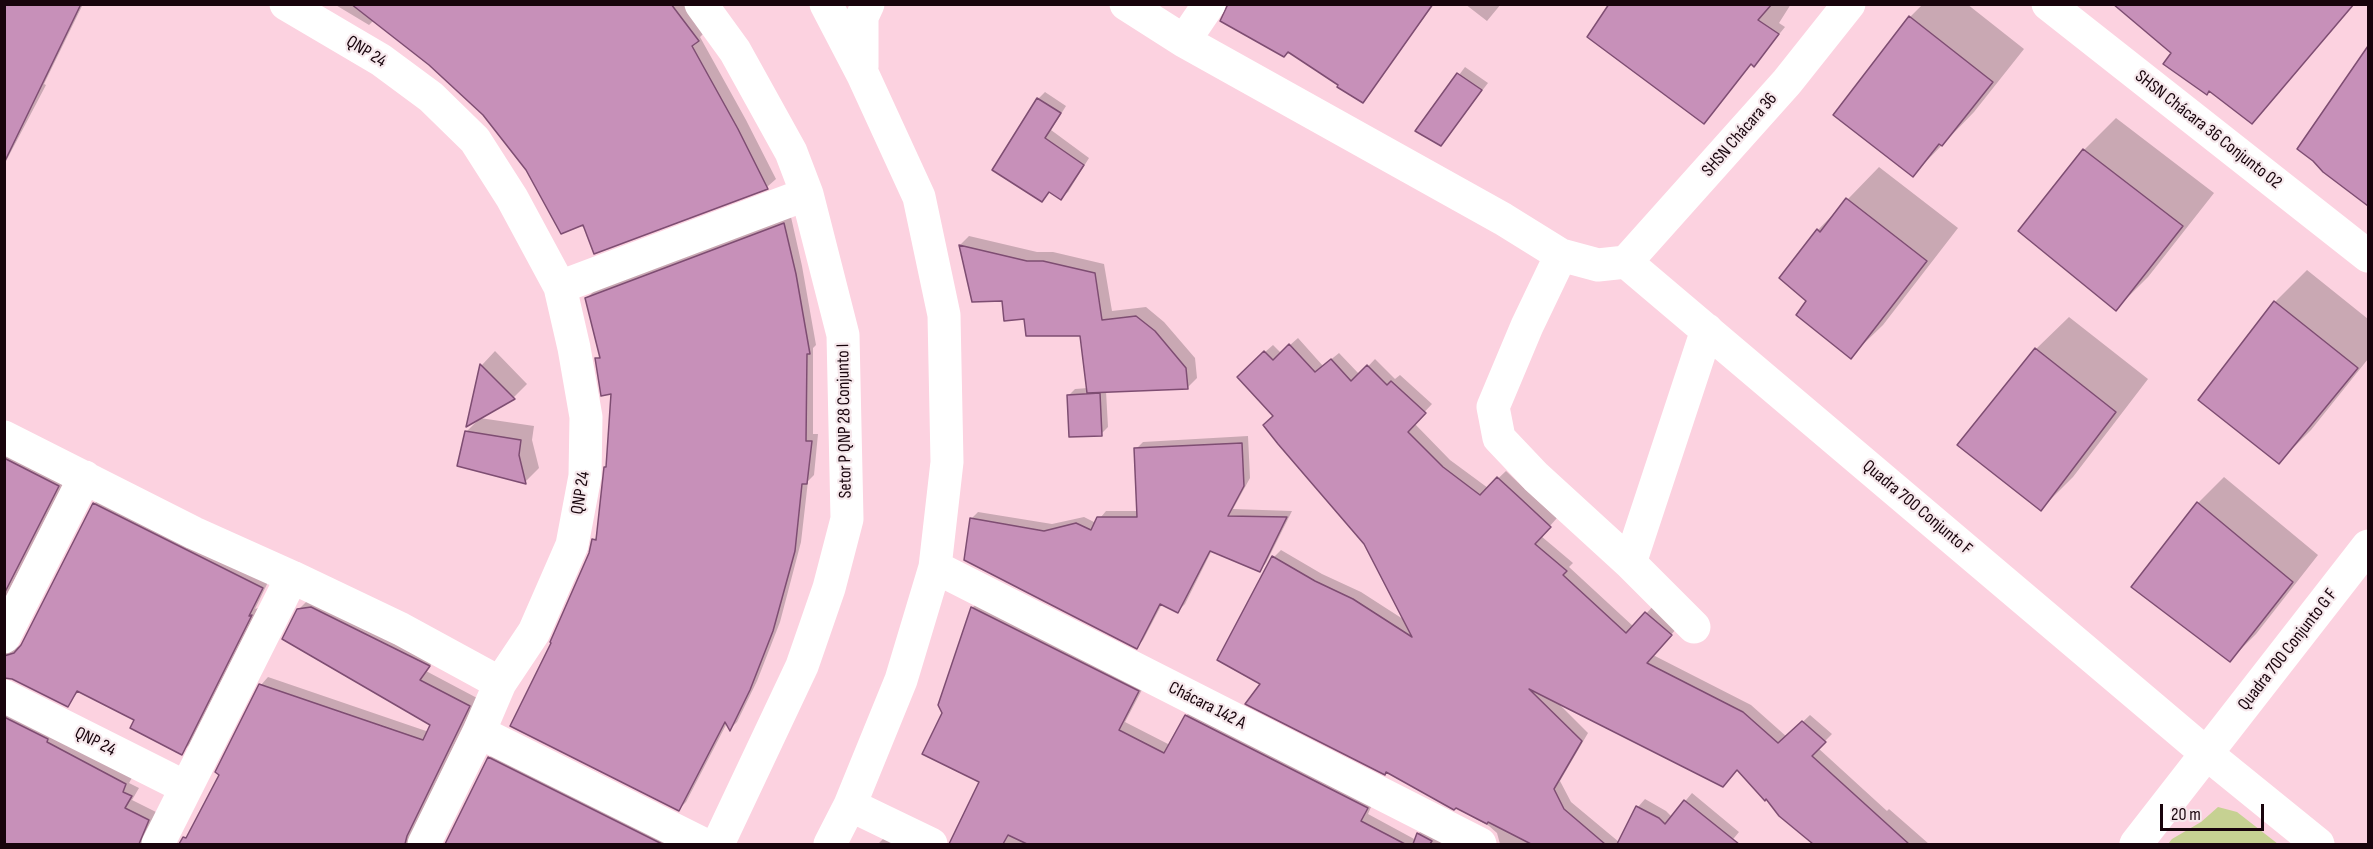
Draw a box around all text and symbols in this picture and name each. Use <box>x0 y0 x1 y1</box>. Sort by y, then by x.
street label: QNP 24 <box>342 31 390 73</box>
street label: SHSN Chácara 36 Conjunto 02 <box>2130 66 2286 194</box>
street label: SHSN Chácara 36 <box>1698 89 1782 181</box>
street label: Setor P QNP 28 Conjunto I <box>833 344 857 498</box>
street label: Quadra 700 Conjunto F <box>1858 456 1976 560</box>
street label: QNP 24 <box>567 470 595 516</box>
street label: Quadra 700 Conjunto G F <box>2234 585 2342 715</box>
street label: Chácara 142 A <box>1165 677 1249 735</box>
street label: QNP 24 <box>71 723 119 761</box>
scale bar <box>2163 792 2266 830</box>
text: 20 m <box>2171 804 2201 825</box>

